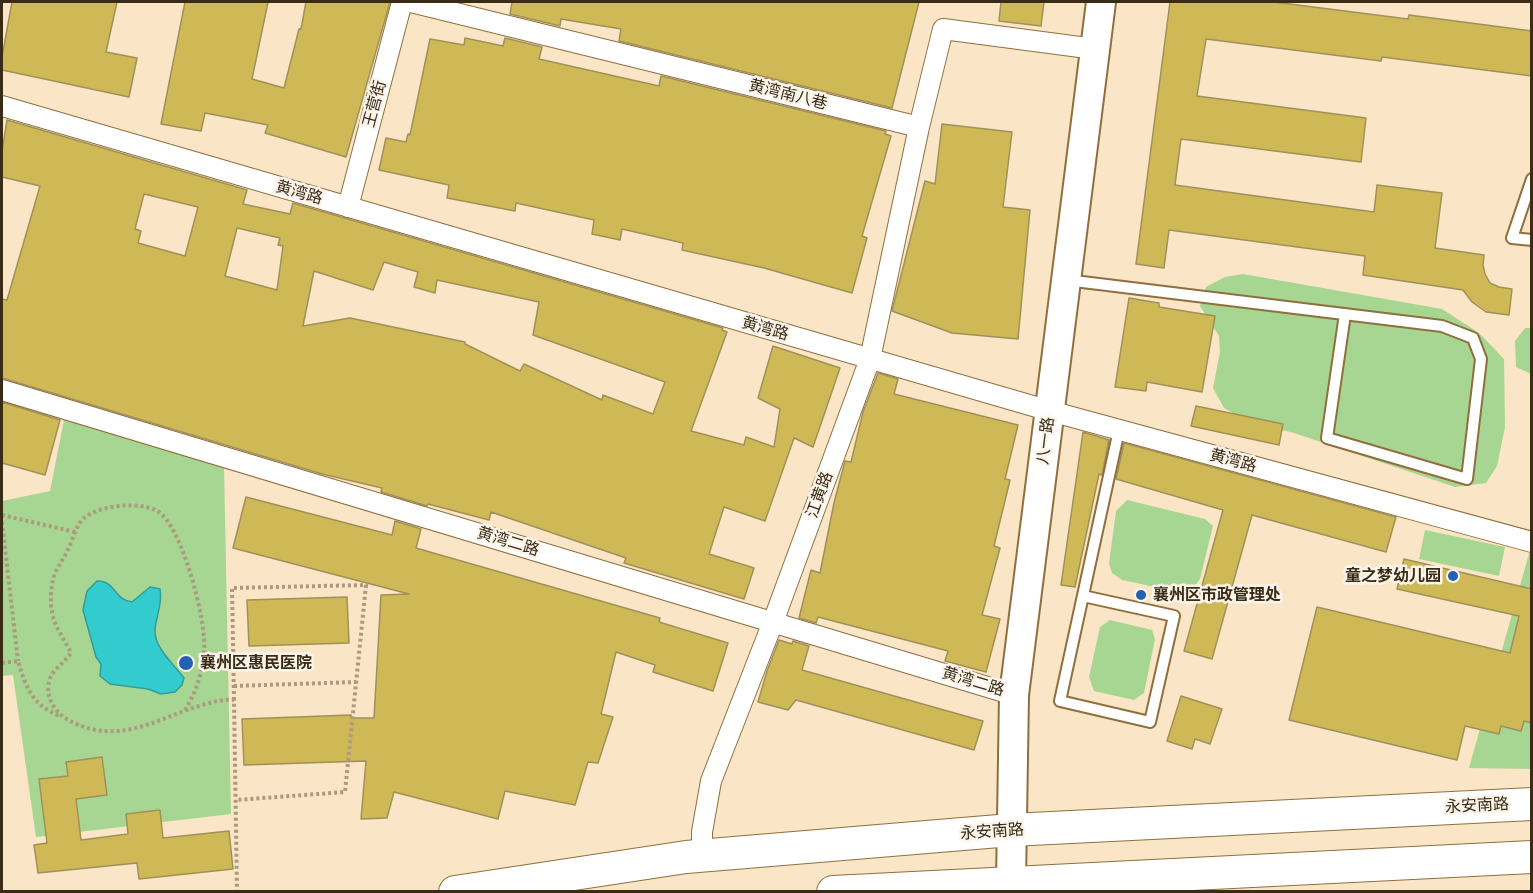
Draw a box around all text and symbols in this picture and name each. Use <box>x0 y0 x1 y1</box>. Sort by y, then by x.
street label: 黄湾南八巷 <box>747 76 829 114</box>
street label: 王营街 <box>360 78 390 130</box>
street label: 黄湾路 <box>273 177 325 209</box>
street label: 黄湾路 <box>739 313 791 345</box>
street label: 八一路 <box>1034 416 1058 466</box>
street label: 黄湾路 <box>1207 446 1259 476</box>
street label: 江黄路 <box>803 469 837 521</box>
street label: 黄湾二路 <box>475 523 541 561</box>
place label: 童之梦幼儿园 <box>1345 566 1441 586</box>
marker: 童之梦幼儿园 <box>1446 569 1460 583</box>
place label: 襄州区市政管理处 <box>1153 585 1281 605</box>
marker: 襄州区市政管理处 <box>1134 588 1148 602</box>
place label: 襄州区惠民医院 <box>200 653 312 673</box>
marker: 襄州区惠民医院 <box>177 654 195 672</box>
street label: 黄湾二路 <box>940 663 1006 701</box>
street label: 永安南路 <box>1445 795 1509 817</box>
street label: 永安南路 <box>959 820 1025 844</box>

